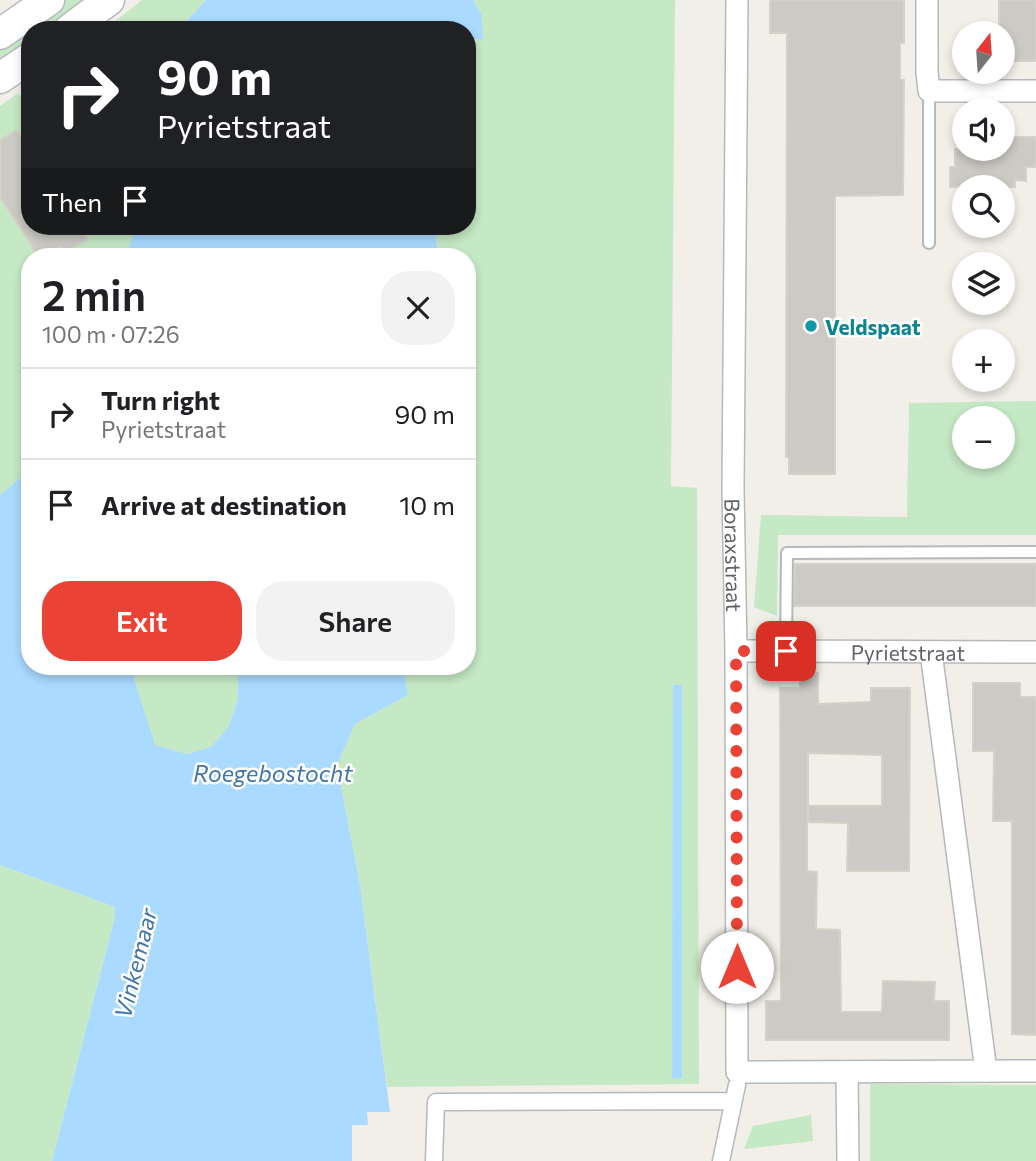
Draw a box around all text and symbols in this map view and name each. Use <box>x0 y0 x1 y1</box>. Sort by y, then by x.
north arrow <box>952 21 1015 84</box>
map controls <box>952 21 1015 469</box>
text: 90 m <box>157 45 272 105</box>
icon: right <box>42 49 133 140</box>
button: sound <box>952 98 1015 161</box>
text: Pyrietstraat <box>157 105 331 145</box>
button: search <box>952 175 1015 238</box>
icon: arrive <box>116 182 154 220</box>
text: Then <box>42 186 102 217</box>
button: layers <box>952 252 1015 315</box>
text: 2 min <box>42 268 146 320</box>
button: close <box>381 271 455 345</box>
place label: Veldspaat <box>825 314 921 339</box>
marker: Veldspaat <box>803 318 819 334</box>
text: 100 m · 07:26 <box>42 320 180 348</box>
button: + <box>952 329 1015 392</box>
text: Turn right <box>101 384 220 415</box>
icon: right <box>42 395 80 433</box>
text: 90 m <box>395 398 455 429</box>
button: − <box>952 406 1015 469</box>
text: Pyrietstraat <box>101 415 226 443</box>
icon: arrive <box>42 486 80 524</box>
text: Arrive at destination <box>101 489 347 520</box>
text: 10 m <box>399 489 455 520</box>
street label: Boraxstraat <box>721 498 748 612</box>
button: Exit <box>42 581 242 661</box>
button: Share <box>256 581 455 661</box>
pin <box>756 621 816 681</box>
icon: arrive <box>767 632 805 670</box>
street label: Pyrietstraat <box>851 639 965 664</box>
water label: Roegebostocht <box>193 759 353 787</box>
water label: Vinkemaar <box>108 904 162 1021</box>
position arrow <box>700 930 774 1004</box>

